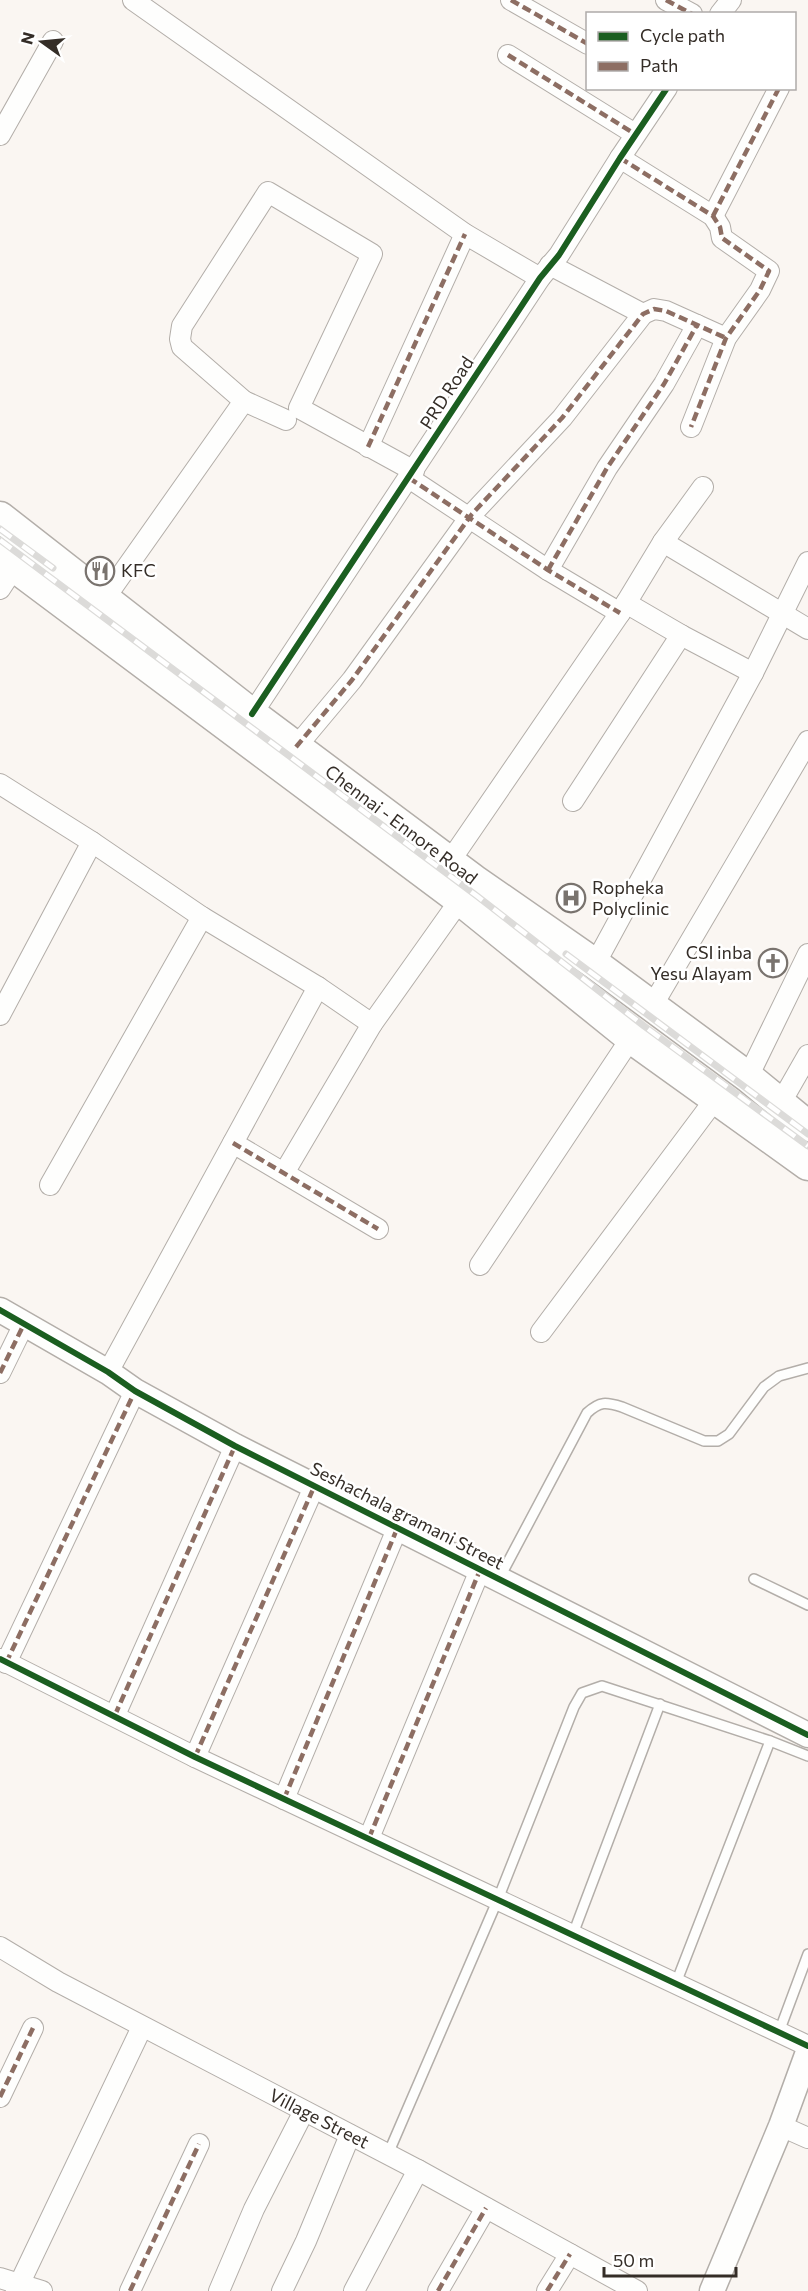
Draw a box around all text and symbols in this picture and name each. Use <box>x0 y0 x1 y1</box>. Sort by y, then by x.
north arrow <box>12 12 72 72</box>
legend <box>586 12 796 90</box>
text: Cycle path <box>640 24 725 46</box>
text: N <box>16 30 38 46</box>
text: Path <box>640 54 678 76</box>
street label: PRD Road <box>415 352 478 433</box>
restaurant icon: KFC <box>84 555 116 587</box>
place label: KFC <box>121 559 156 581</box>
street label: Chennai - Ennore Road <box>321 760 482 889</box>
place label: Ropheka Polyclinic <box>592 876 669 919</box>
hospital icon: Ropheka Polyclinic <box>555 882 587 914</box>
place label: CSI inba Yesu Alayam <box>650 941 752 984</box>
church icon: CSI inba Yesu Alayam <box>757 947 789 979</box>
street label: Seshachala gramani Street <box>307 1457 508 1574</box>
street label: Village Street <box>266 2084 373 2153</box>
scale bar <box>604 2240 736 2278</box>
text: 50 m <box>613 2249 654 2271</box>

